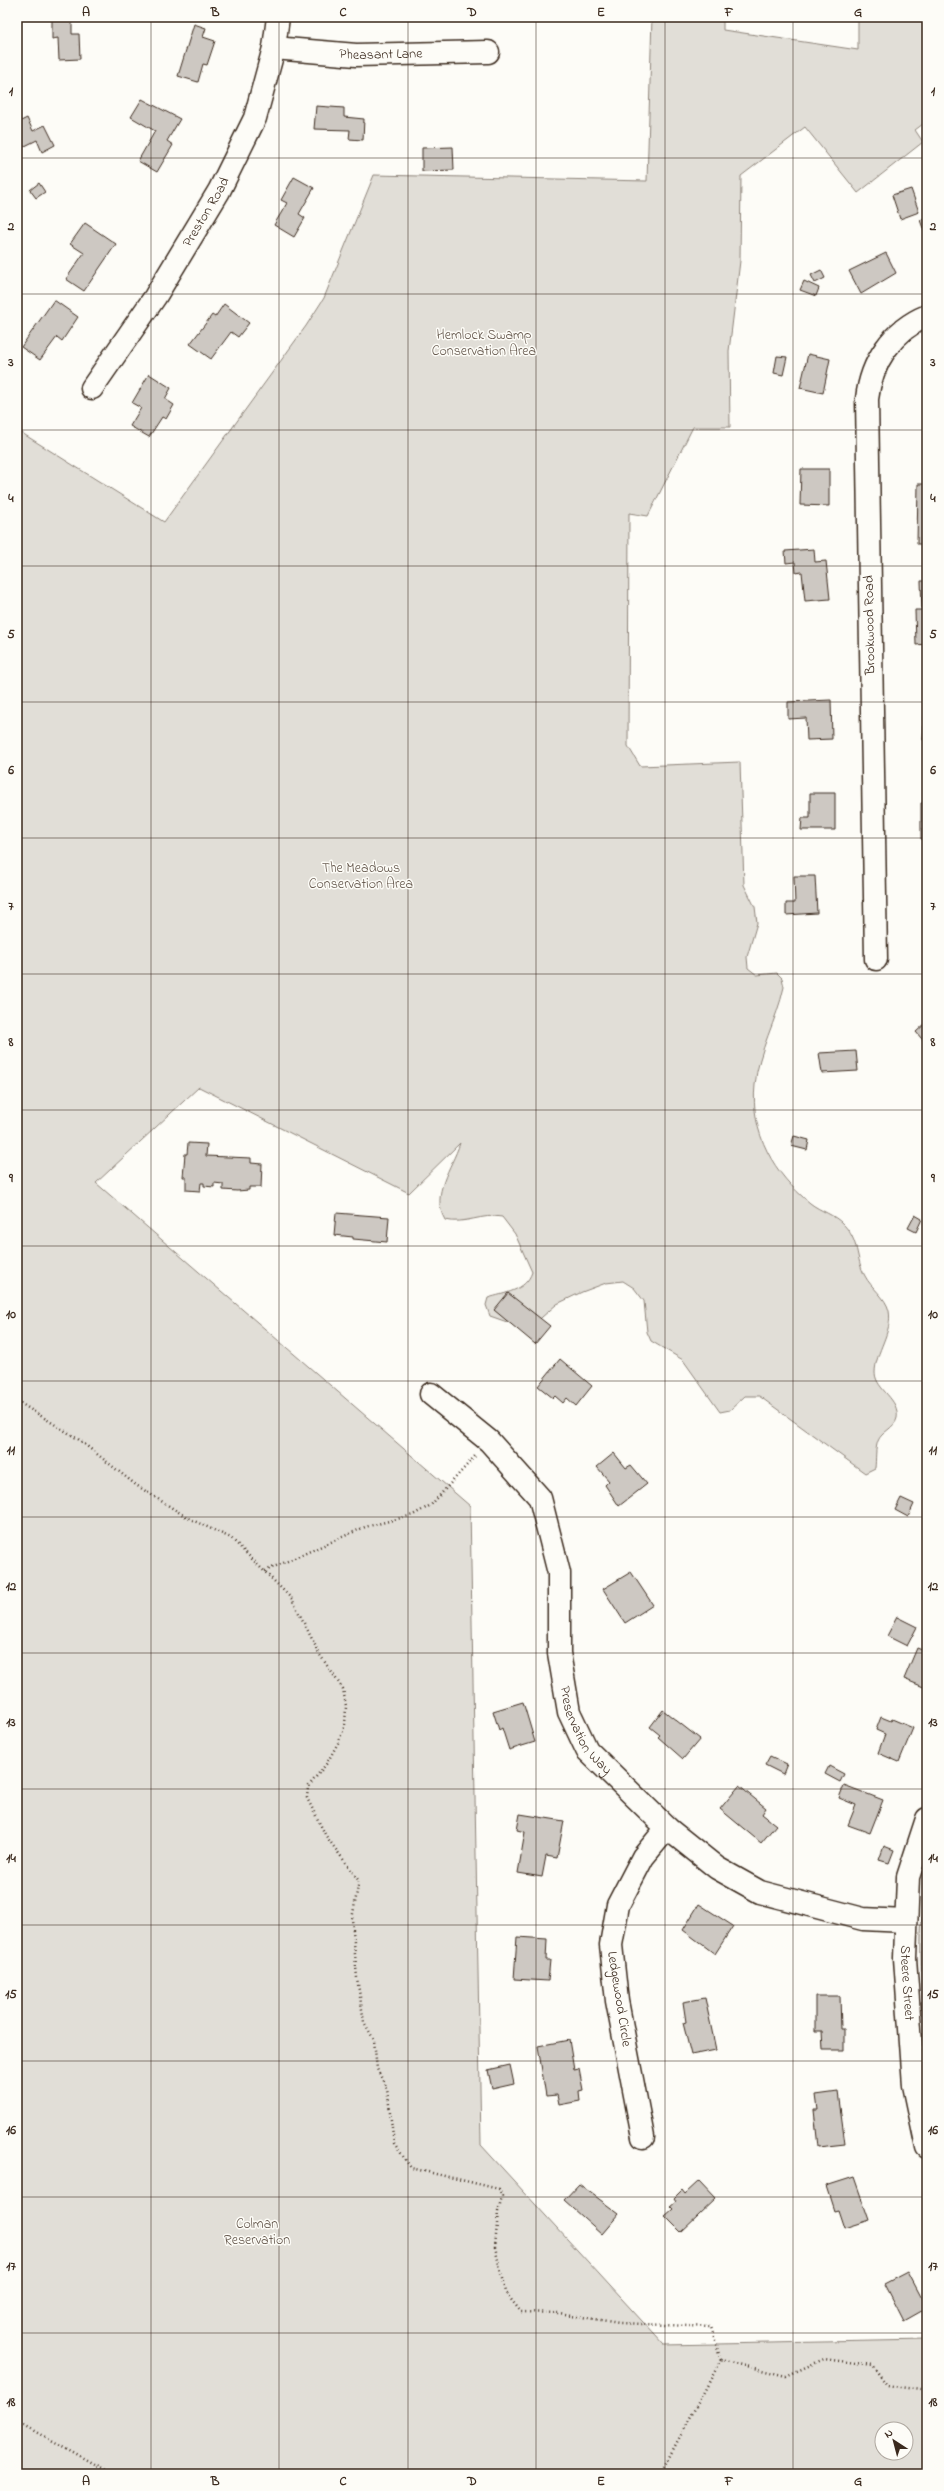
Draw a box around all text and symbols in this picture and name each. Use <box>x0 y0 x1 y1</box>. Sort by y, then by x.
text: A <box>82 3 90 22</box>
text: B <box>210 3 220 22</box>
text: C <box>339 3 347 22</box>
text: D <box>466 3 477 22</box>
text: E <box>597 3 605 22</box>
text: F <box>724 3 734 22</box>
text: G <box>854 3 862 22</box>
street label: Pheasant Lane <box>338 43 423 66</box>
text: 1 <box>9 82 14 101</box>
text: 1 <box>931 82 936 101</box>
street label: Preston Road <box>177 173 235 251</box>
text: 2 <box>7 217 15 236</box>
text: 2 <box>929 217 937 236</box>
park label: Hemlock Swamp Conservation Area <box>432 325 536 362</box>
text: 3 <box>7 353 14 372</box>
text: 3 <box>929 353 936 372</box>
text: 4 <box>7 489 14 508</box>
text: 4 <box>929 489 936 508</box>
street label: Brookwood Road <box>859 575 881 676</box>
text: 5 <box>7 625 15 644</box>
text: 5 <box>929 625 937 644</box>
text: 6 <box>7 761 14 780</box>
text: 6 <box>929 761 936 780</box>
park label: The Meadows Conservation Area <box>309 858 413 895</box>
text: 7 <box>8 897 14 916</box>
text: 7 <box>930 897 936 916</box>
text: 8 <box>8 1033 14 1052</box>
text: 8 <box>930 1033 936 1052</box>
text: 9 <box>8 1169 14 1188</box>
text: 9 <box>930 1169 936 1188</box>
text: 10 <box>6 1305 16 1324</box>
text: 10 <box>928 1305 938 1324</box>
text: 11 <box>7 1441 16 1460</box>
text: 11 <box>929 1441 938 1460</box>
text: 12 <box>6 1577 17 1596</box>
text: 12 <box>928 1577 939 1596</box>
street label: Preservation Way <box>554 1684 617 1780</box>
text: 13 <box>6 1713 16 1732</box>
text: 13 <box>928 1713 938 1732</box>
text: 14 <box>6 1849 16 1868</box>
text: 14 <box>928 1849 938 1868</box>
street label: Steere Street <box>894 1945 920 2022</box>
street label: Ledgewood Circle <box>600 1950 637 2049</box>
text: 15 <box>5 1985 17 2004</box>
text: 15 <box>927 1985 939 2004</box>
text: 16 <box>6 2121 16 2140</box>
text: 16 <box>928 2121 938 2140</box>
park label: Colman Reservation <box>224 2214 290 2251</box>
text: 17 <box>6 2257 16 2276</box>
text: 17 <box>928 2257 938 2276</box>
text: 18 <box>6 2393 16 2412</box>
text: 18 <box>928 2393 938 2412</box>
north arrow <box>874 2421 914 2461</box>
text: N <box>881 2425 896 2442</box>
text: A <box>82 2472 90 2491</box>
text: B <box>210 2472 220 2491</box>
text: C <box>339 2472 347 2491</box>
text: D <box>466 2472 477 2491</box>
text: E <box>597 2472 605 2491</box>
text: F <box>724 2472 734 2491</box>
text: G <box>854 2472 862 2491</box>

